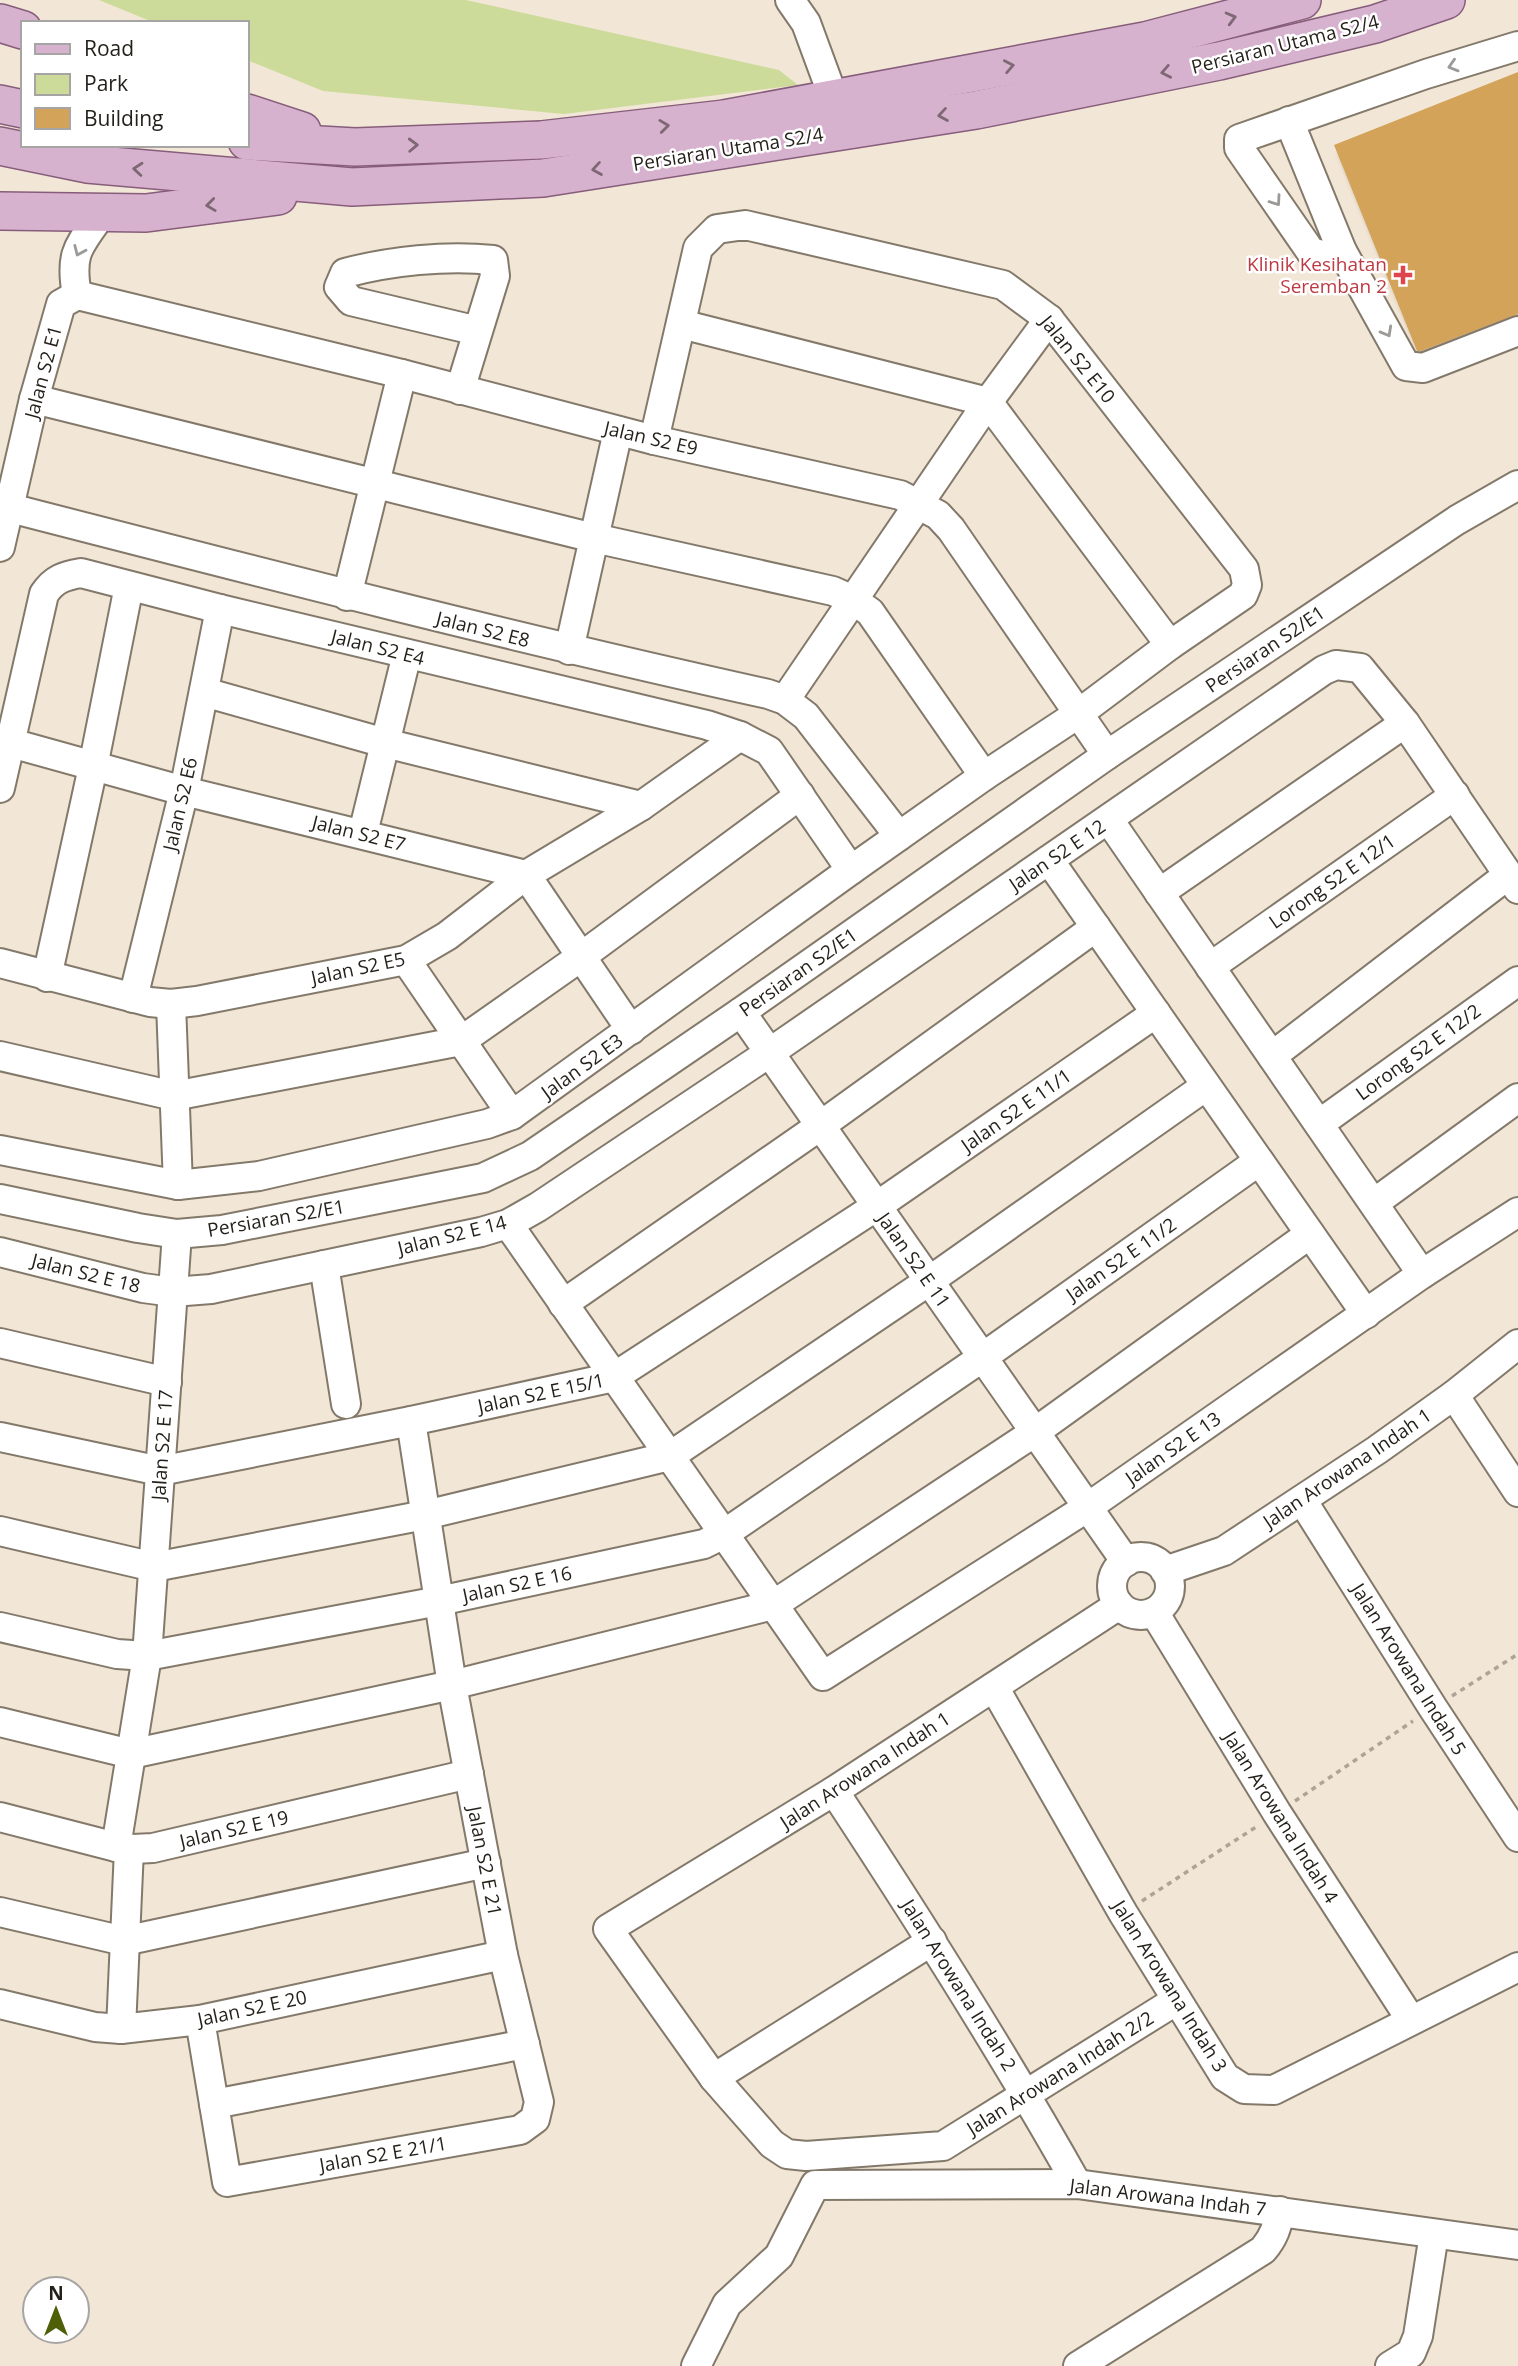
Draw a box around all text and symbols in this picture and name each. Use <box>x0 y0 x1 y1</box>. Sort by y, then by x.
street label: Persiaran Utama S2/4 <box>1188 8 1382 80</box>
one-way arrow <box>1225 12 1237 27</box>
legend <box>21 21 248 147</box>
text: Road <box>84 34 134 62</box>
one-way arrow <box>1447 58 1459 73</box>
one-way arrow <box>1003 59 1015 74</box>
one-way arrow <box>1160 64 1172 79</box>
text: Park <box>84 69 128 97</box>
text: Building <box>84 104 163 132</box>
one-way arrow <box>937 107 949 122</box>
one-way arrow <box>658 119 670 134</box>
street label: Persiaran Utama S2/4 <box>631 121 825 177</box>
one-way arrow <box>407 138 418 153</box>
one-way arrow <box>132 162 143 177</box>
one-way arrow <box>591 162 603 177</box>
one-way arrow <box>1267 193 1280 206</box>
one-way arrow <box>205 197 217 212</box>
one-way arrow <box>73 243 87 256</box>
place label: Klinik Kesihatan Seremban 2 <box>1247 251 1387 299</box>
marker: Klinik Kesihatan Seremban 2 <box>1393 265 1413 285</box>
street label: Jalan S2 E10 <box>1033 308 1121 408</box>
street label: Jalan S2 E1 <box>18 323 68 423</box>
one-way arrow <box>1379 325 1392 337</box>
street label: Jalan S2 E9 <box>600 414 700 461</box>
street label: Persiaran S2/E1 <box>1200 599 1330 699</box>
street label: Jalan S2 E8 <box>432 604 532 653</box>
street label: Jalan S2 E4 <box>327 622 427 671</box>
street label: Jalan S2 E6 <box>156 755 203 855</box>
street label: Jalan S2 E7 <box>308 808 408 857</box>
street label: Jalan S2 E 12 <box>1002 813 1110 898</box>
street label: Lorong S2 E 12/1 <box>1264 828 1400 934</box>
street label: Persiaran S2/E1 <box>734 922 862 1022</box>
street label: Jalan S2 E5 <box>307 945 407 991</box>
street label: Lorong S2 E 12/2 <box>1350 998 1486 1106</box>
street label: Jalan S2 E3 <box>534 1027 628 1106</box>
street label: Jalan S2 E 11/1 <box>954 1062 1076 1159</box>
street label: Persiaran S2/E1 <box>205 1193 347 1243</box>
street label: Jalan S2 E 11 <box>870 1205 956 1313</box>
street label: Jalan S2 E 14 <box>393 1209 509 1262</box>
street label: Jalan S2 E 11/2 <box>1059 1211 1181 1308</box>
street label: Jalan S2 E 18 <box>27 1246 143 1299</box>
street label: Jalan S2 E 15/1 <box>473 1367 607 1420</box>
street label: Jalan S2 E 17 <box>145 1389 179 1503</box>
street label: Jalan Arowana Indah 1 <box>1256 1402 1436 1535</box>
street label: Jalan S2 E 13 <box>1118 1406 1226 1492</box>
street label: Jalan S2 E 16 <box>458 1560 574 1609</box>
street label: Jalan Arowana Indah 5 <box>1344 1577 1472 1760</box>
street label: Jalan Arowana Indah 1 <box>773 1705 955 1836</box>
street label: Jalan Arowana Indah 4 <box>1216 1725 1345 1908</box>
street label: Jalan S2 E 21 <box>461 1802 508 1918</box>
street label: Jalan S2 E 19 <box>175 1804 291 1855</box>
street label: Jalan Arowana Indah 2 <box>894 1893 1022 2076</box>
street label: Jalan Arowana Indah 3 <box>1105 1894 1233 2077</box>
street label: Jalan S2 E 20 <box>193 1984 309 2033</box>
street label: Jalan Arowana Indah 2/2 <box>960 2005 1158 2142</box>
street label: Jalan S2 E 21/1 <box>315 2130 449 2178</box>
street label: Jalan Arowana Indah 7 <box>1066 2172 1268 2222</box>
north arrow <box>21 2275 91 2345</box>
text: N <box>48 2280 64 2306</box>

